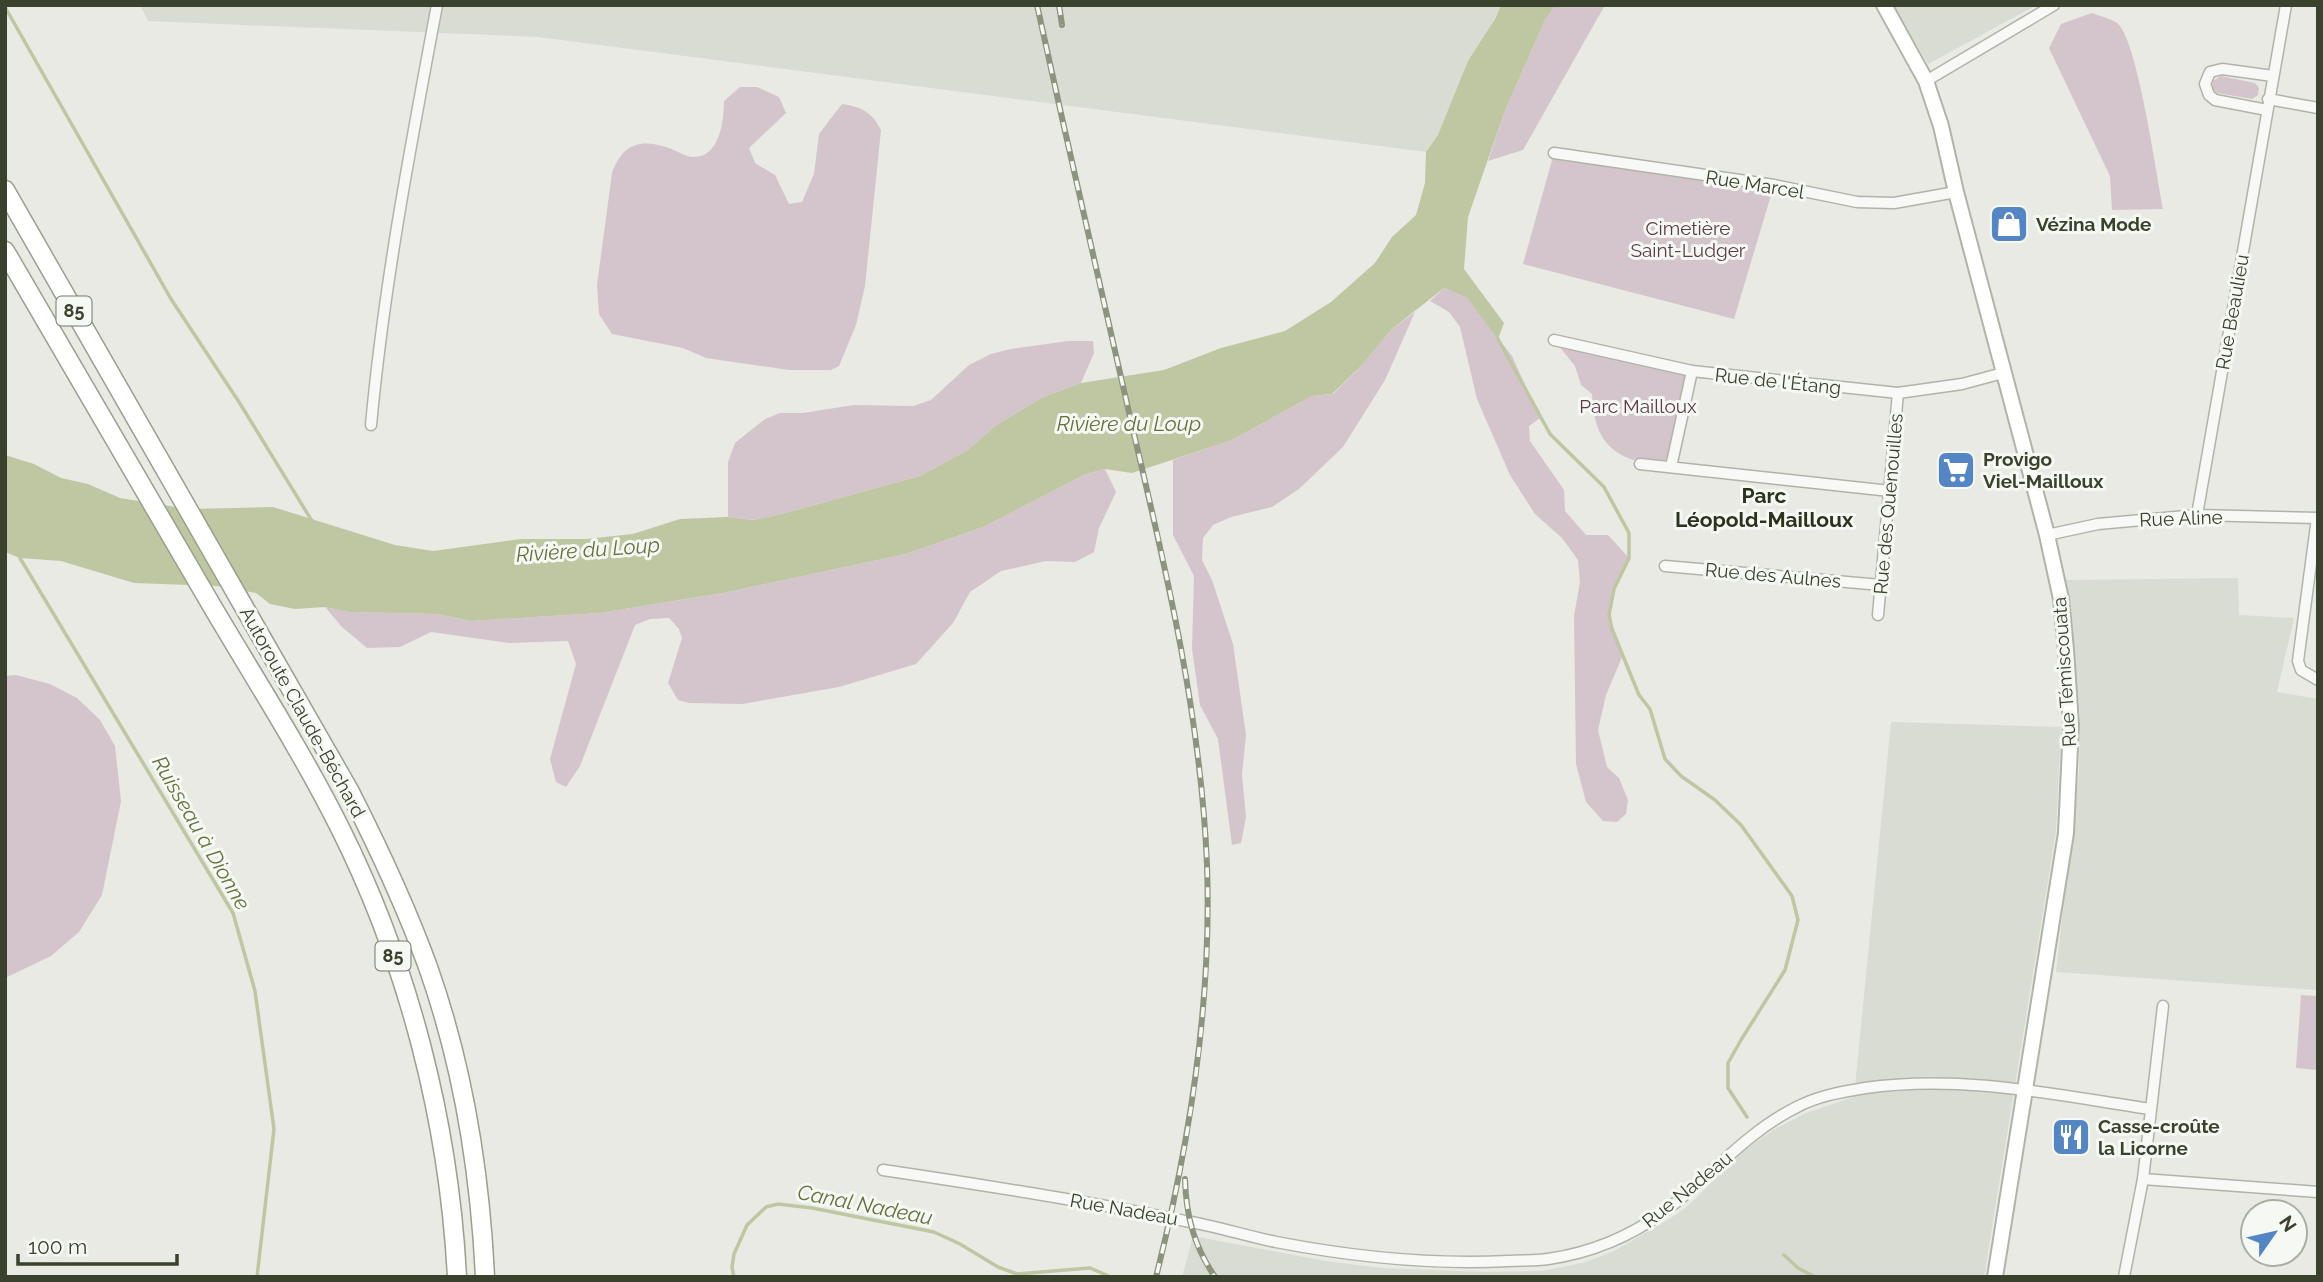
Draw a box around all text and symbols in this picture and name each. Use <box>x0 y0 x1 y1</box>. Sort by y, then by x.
street label: Rue Marcel <box>1704 165 1807 203</box>
shop icon: Vézina Mode <box>1988 203 2030 245</box>
place label: Vézina Mode <box>2036 213 2151 235</box>
park label: Cimetière Saint-Ludger <box>1630 217 1746 261</box>
street label: Rue Beaulieu <box>2211 253 2253 371</box>
road number: 85 <box>56 296 92 326</box>
street label: Rue de l'Étang <box>1714 363 1842 399</box>
park label: Parc Mailloux <box>1579 395 1697 417</box>
water label: Rivière du Loup <box>1057 411 1201 436</box>
street label: Rue des Quenouilles <box>1869 413 1907 595</box>
place label: Provigo Viel-Mailloux <box>1983 448 2104 492</box>
supermarket icon: Provigo Viel-Mailloux <box>1935 449 1977 491</box>
district label: Parc Léopold-Mailloux <box>1675 483 1854 532</box>
street label: Rue Aline <box>2139 506 2223 530</box>
water label: Rivière du Loup <box>515 532 661 567</box>
street label: Rue des Aulnes <box>1704 558 1842 592</box>
street label: Rue Témiscouata <box>2048 596 2080 748</box>
street label: Autoroute Claude-Béchard <box>236 603 370 821</box>
water label: Ruisseau à Dionne <box>147 751 256 914</box>
road number: 85 <box>376 942 410 971</box>
place label: Casse-croûte la Licorne <box>2098 1115 2220 1159</box>
restaurant icon: Casse-croûte la Licorne <box>2050 1116 2092 1158</box>
street label: Rue Nadeau <box>1638 1146 1736 1232</box>
water label: Canal Nadeau <box>795 1179 935 1230</box>
street label: Rue Nadeau <box>1068 1189 1180 1229</box>
north arrow <box>2239 1198 2309 1268</box>
text: N <box>2275 1211 2301 1236</box>
scale bar <box>18 1222 177 1266</box>
text: 100 m <box>28 1234 87 1259</box>

